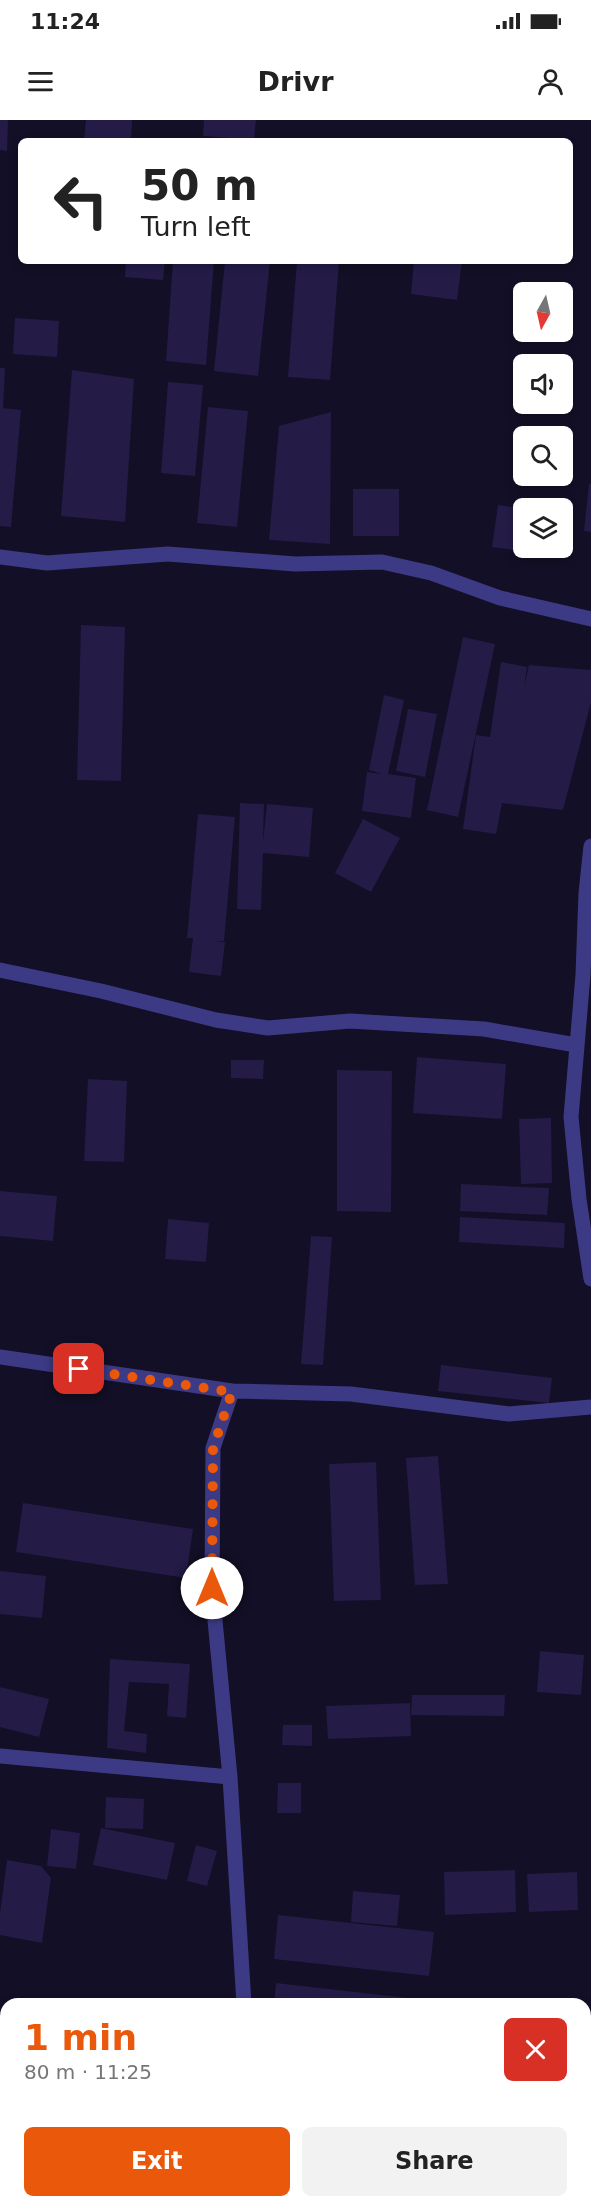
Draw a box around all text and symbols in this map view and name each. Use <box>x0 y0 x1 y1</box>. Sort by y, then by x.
text: 11:24 <box>30 9 100 34</box>
icon: menu <box>24 65 57 98</box>
icon: person <box>534 65 567 98</box>
text: Drivr <box>258 66 333 97</box>
text: 50 m <box>141 161 258 210</box>
icon: left <box>42 162 120 240</box>
text: Turn left <box>141 211 251 242</box>
north arrow <box>513 282 573 342</box>
map controls <box>513 282 573 558</box>
button: sound <box>513 354 573 414</box>
button: search <box>513 426 573 486</box>
button: layers <box>513 498 573 558</box>
pin <box>53 1343 104 1394</box>
icon: arrive <box>62 1352 95 1385</box>
position arrow <box>180 1556 244 1620</box>
text: 1 min <box>24 2017 137 2058</box>
button: close <box>504 2018 567 2081</box>
text: 80 m · 11:25 <box>24 2060 152 2084</box>
button: Exit <box>24 2127 290 2196</box>
button: Share <box>302 2127 567 2196</box>

